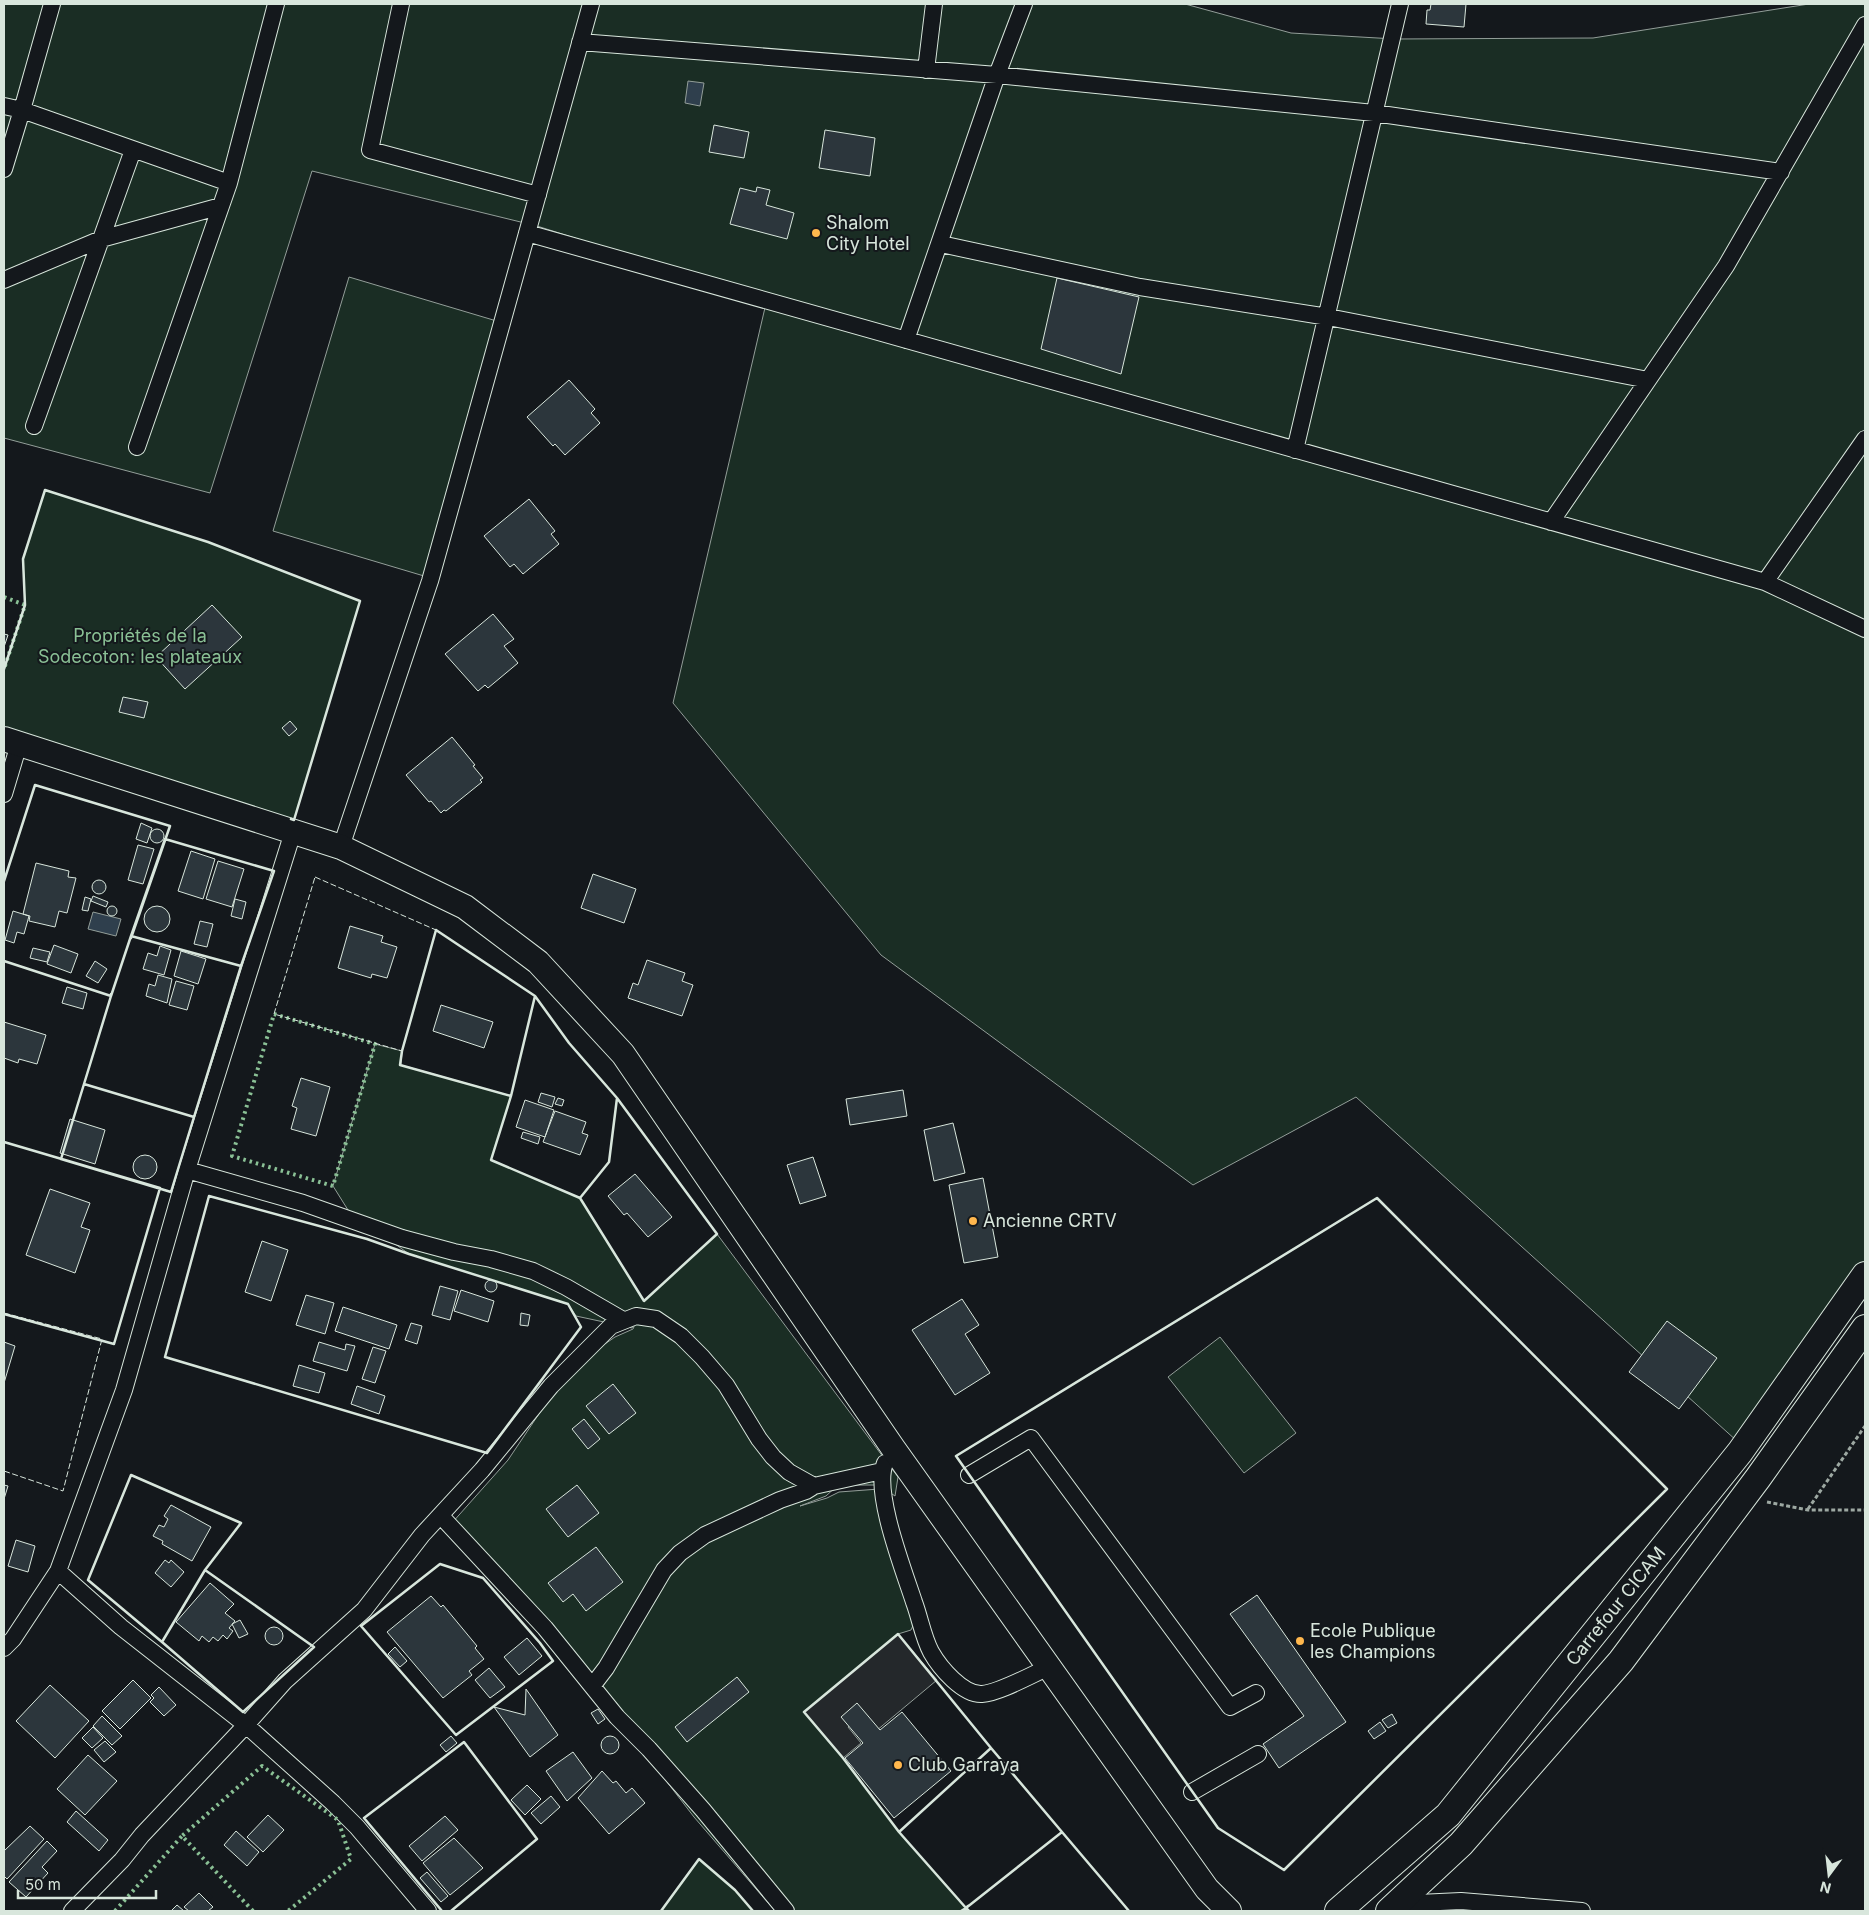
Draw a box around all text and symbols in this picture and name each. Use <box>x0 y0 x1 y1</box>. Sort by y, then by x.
place label: Shalom City Hotel <box>826 212 910 254</box>
marker: Shalom City Hotel <box>810 227 822 239</box>
park label: Propriétés de la Sodecoton: les plateaux <box>38 625 242 667</box>
place label: Ancienne CRTV <box>983 1210 1117 1231</box>
marker: Ancienne CRTV <box>967 1215 979 1227</box>
street label: Carrefour CICAM <box>1562 1542 1670 1669</box>
place label: Ecole Publique les Champions <box>1310 1620 1436 1662</box>
marker: Ecole Publique les Champions <box>1294 1635 1306 1647</box>
place label: Club Garraya <box>908 1754 1020 1775</box>
marker: Club Garraya <box>892 1759 904 1771</box>
north arrow <box>1804 1850 1854 1900</box>
scale bar <box>18 1868 155 1900</box>
text: 50 m <box>25 1875 61 1894</box>
text: N <box>1818 1878 1833 1898</box>

